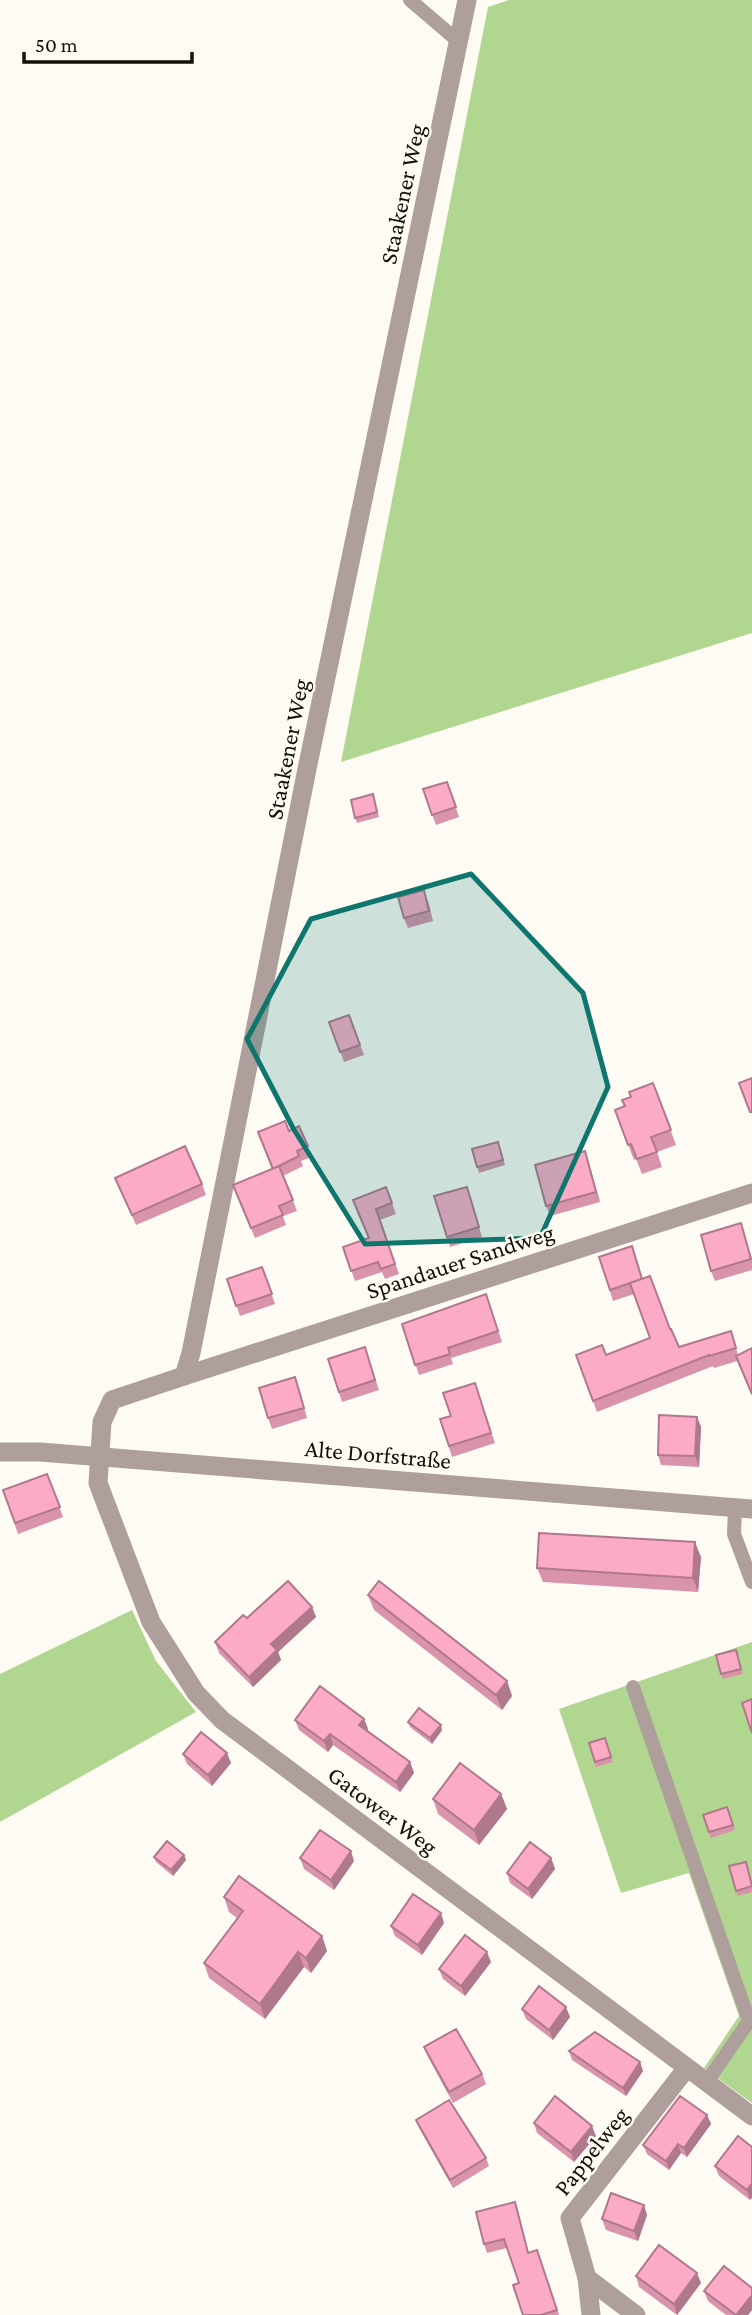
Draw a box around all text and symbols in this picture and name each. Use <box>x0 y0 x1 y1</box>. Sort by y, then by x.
scale bar <box>24 21 192 65</box>
text: 50 m <box>35 33 78 57</box>
street label: Staakener Weg <box>374 121 430 267</box>
street label: Staakener Weg <box>260 676 314 822</box>
street label: Spandauer Sandweg <box>363 1218 557 1304</box>
street label: Alte Dorfstraße <box>304 1434 452 1474</box>
street label: Gatower Weg <box>323 1760 443 1860</box>
street label: Pappelweg <box>548 2101 634 2200</box>

